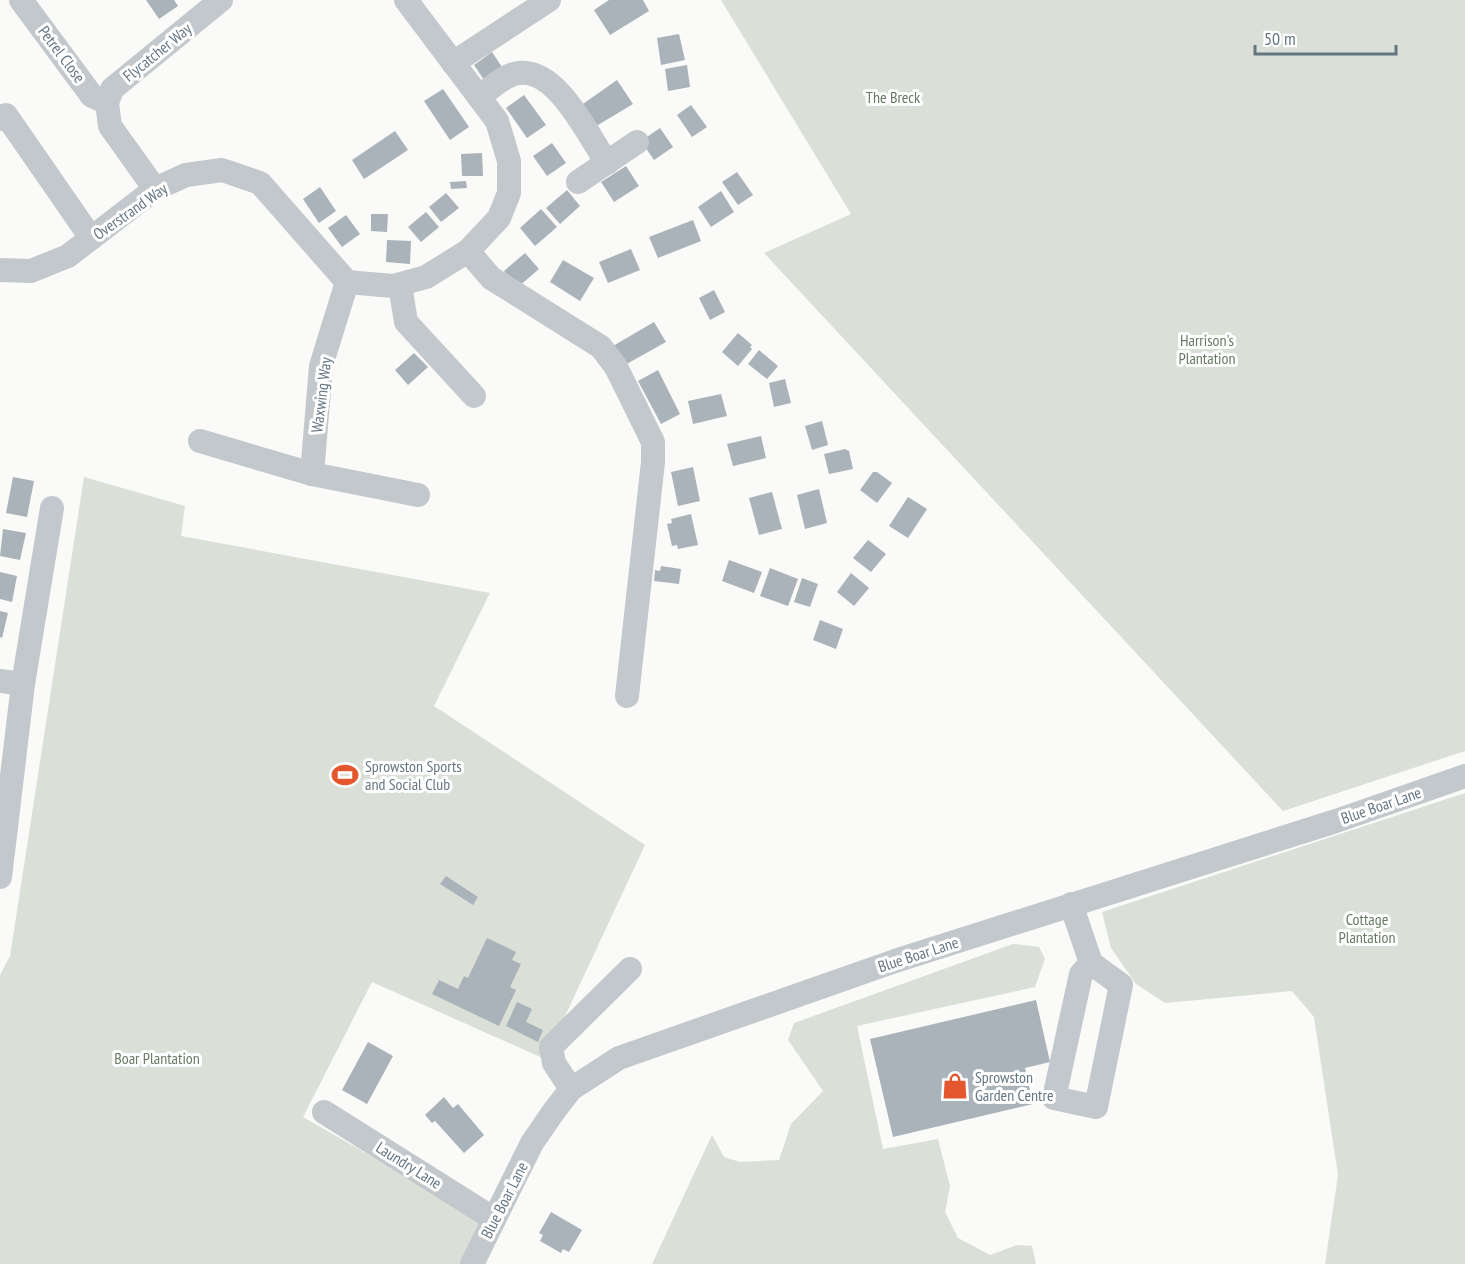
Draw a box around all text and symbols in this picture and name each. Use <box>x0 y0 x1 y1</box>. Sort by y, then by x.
street label: Flycatcher Way <box>119 18 195 86</box>
scale bar <box>1255 18 1396 56</box>
street label: Petrel Close <box>34 22 90 86</box>
text: 50 m <box>1264 27 1296 50</box>
park label: The Breck <box>866 87 921 107</box>
street label: Overstrand Way <box>89 178 171 244</box>
park label: Harrison's Plantation <box>1179 330 1235 368</box>
street label: Waxwing Way <box>306 356 336 434</box>
place label: Sprowston Sports and Social Club <box>365 756 462 794</box>
sports icon: Sprowston Sports and Social Club <box>330 760 360 790</box>
street label: Blue Boar Lane <box>1338 782 1424 828</box>
park label: Cottage Plantation <box>1339 909 1395 947</box>
street label: Blue Boar Lane <box>875 932 961 976</box>
park label: Boar Plantation <box>114 1048 200 1068</box>
place label: Sprowston Garden Centre <box>975 1067 1054 1105</box>
shop icon: Sprowston Garden Centre <box>940 1071 970 1101</box>
street label: Laundry Lane <box>373 1137 445 1193</box>
street label: Blue Boar Lane <box>476 1158 532 1242</box>

